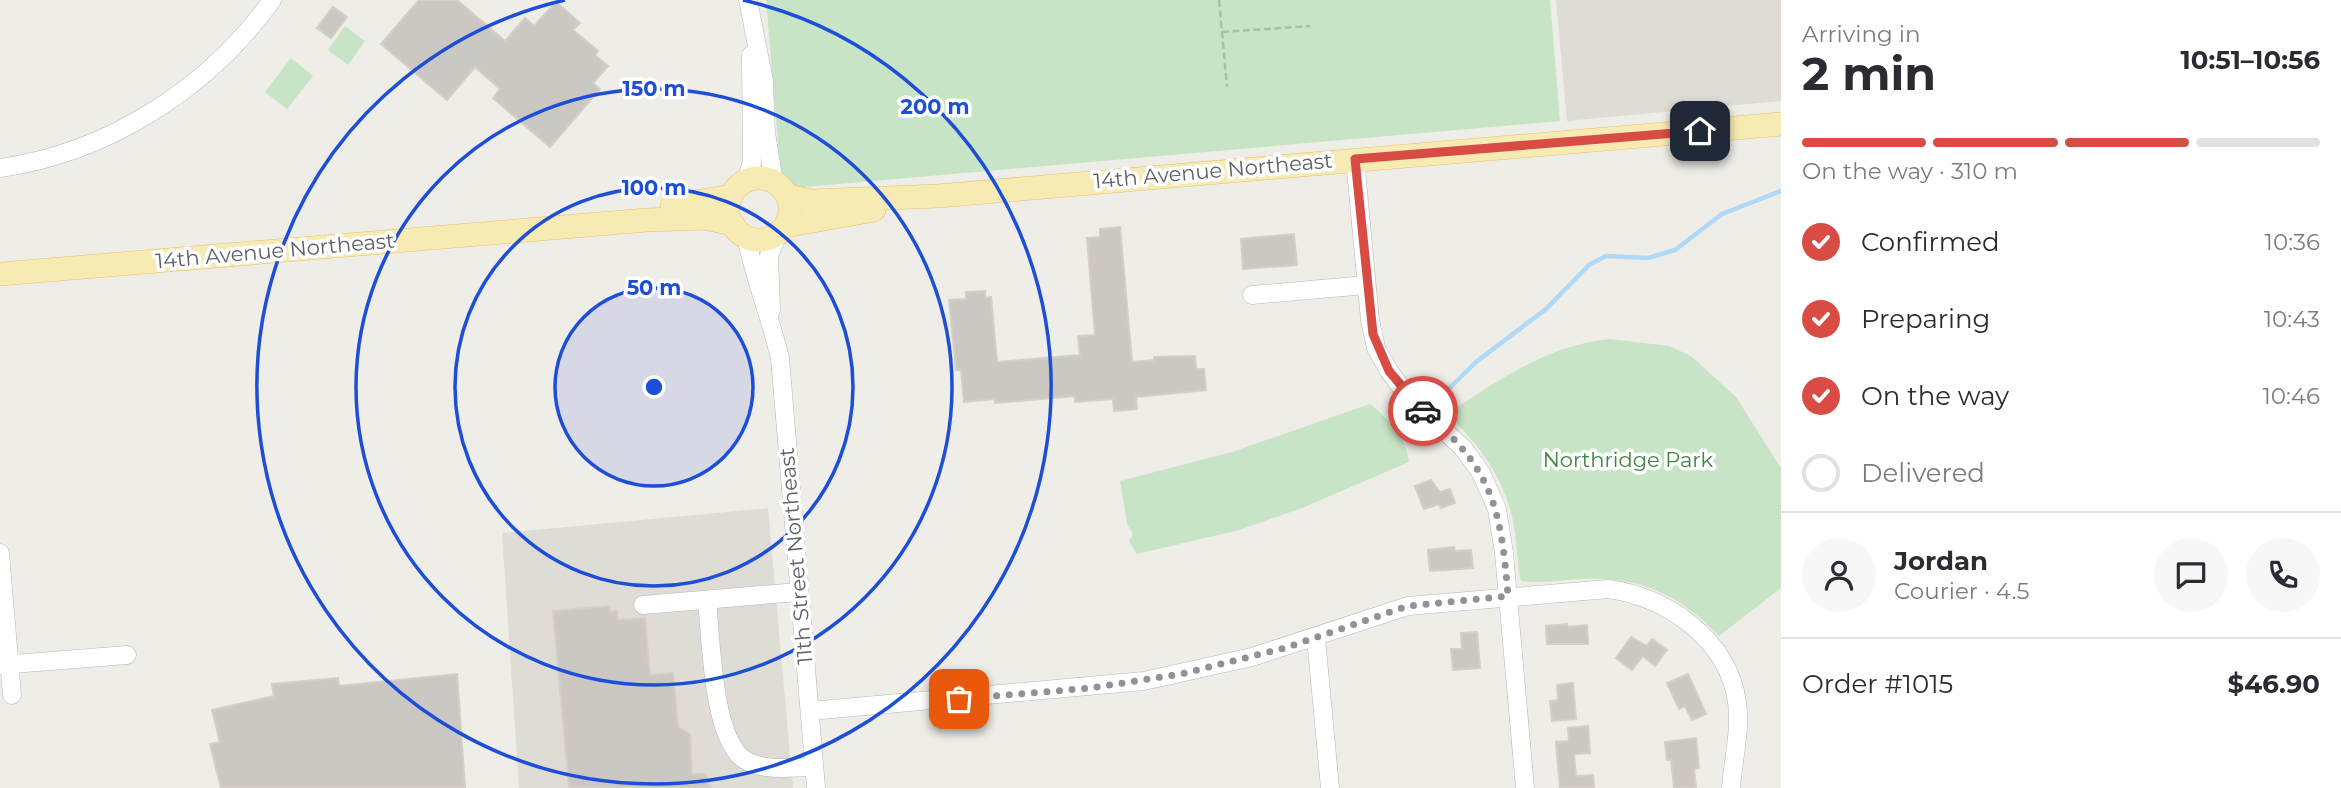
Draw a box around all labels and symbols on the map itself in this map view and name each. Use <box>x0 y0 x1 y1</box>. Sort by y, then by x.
text: 150 m <box>623 76 685 101</box>
text: 200 m <box>901 94 969 119</box>
pin <box>1670 101 1730 161</box>
street label: 14th Avenue Northeast <box>1092 148 1333 193</box>
text: 100 m <box>622 175 686 200</box>
street label: 14th Avenue Northeast <box>154 228 395 273</box>
text: 50 m <box>627 275 681 300</box>
centre of rings <box>642 375 666 399</box>
courier <box>1388 376 1458 446</box>
street label: 11th Street Northeast <box>774 447 817 666</box>
park label: Northridge Park <box>1543 447 1714 472</box>
pin <box>929 669 989 729</box>

